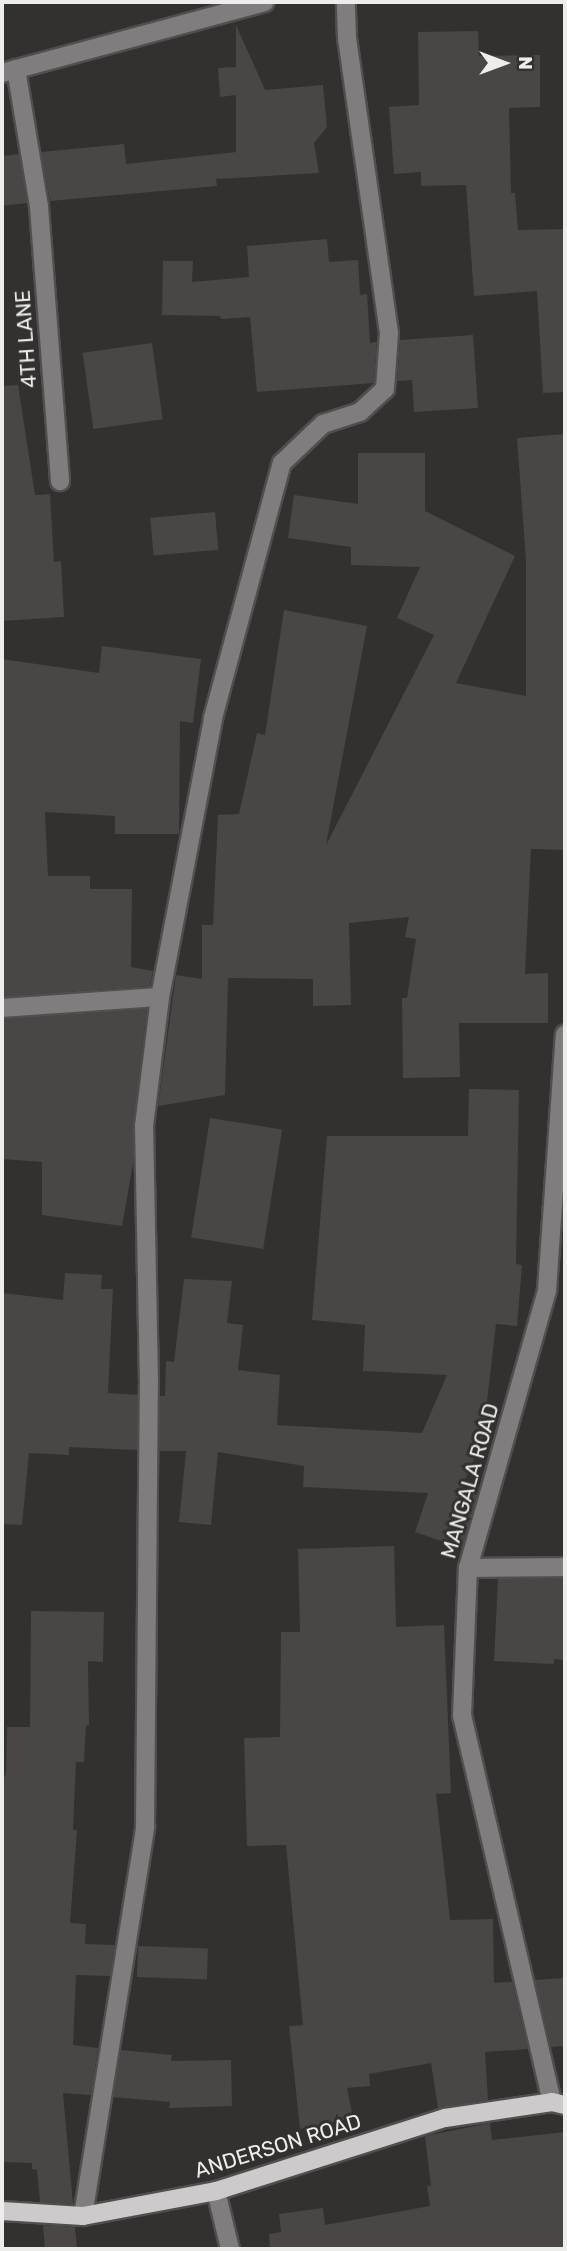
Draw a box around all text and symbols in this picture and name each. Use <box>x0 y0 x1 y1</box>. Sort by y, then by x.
north arrow <box>469 28 539 98</box>
text: N <box>514 56 537 70</box>
street label: 4TH LANE <box>10 289 42 389</box>
street label: MANGALA ROAD <box>436 1400 504 1562</box>
street label: ANDERSON ROAD <box>192 2109 364 2183</box>

